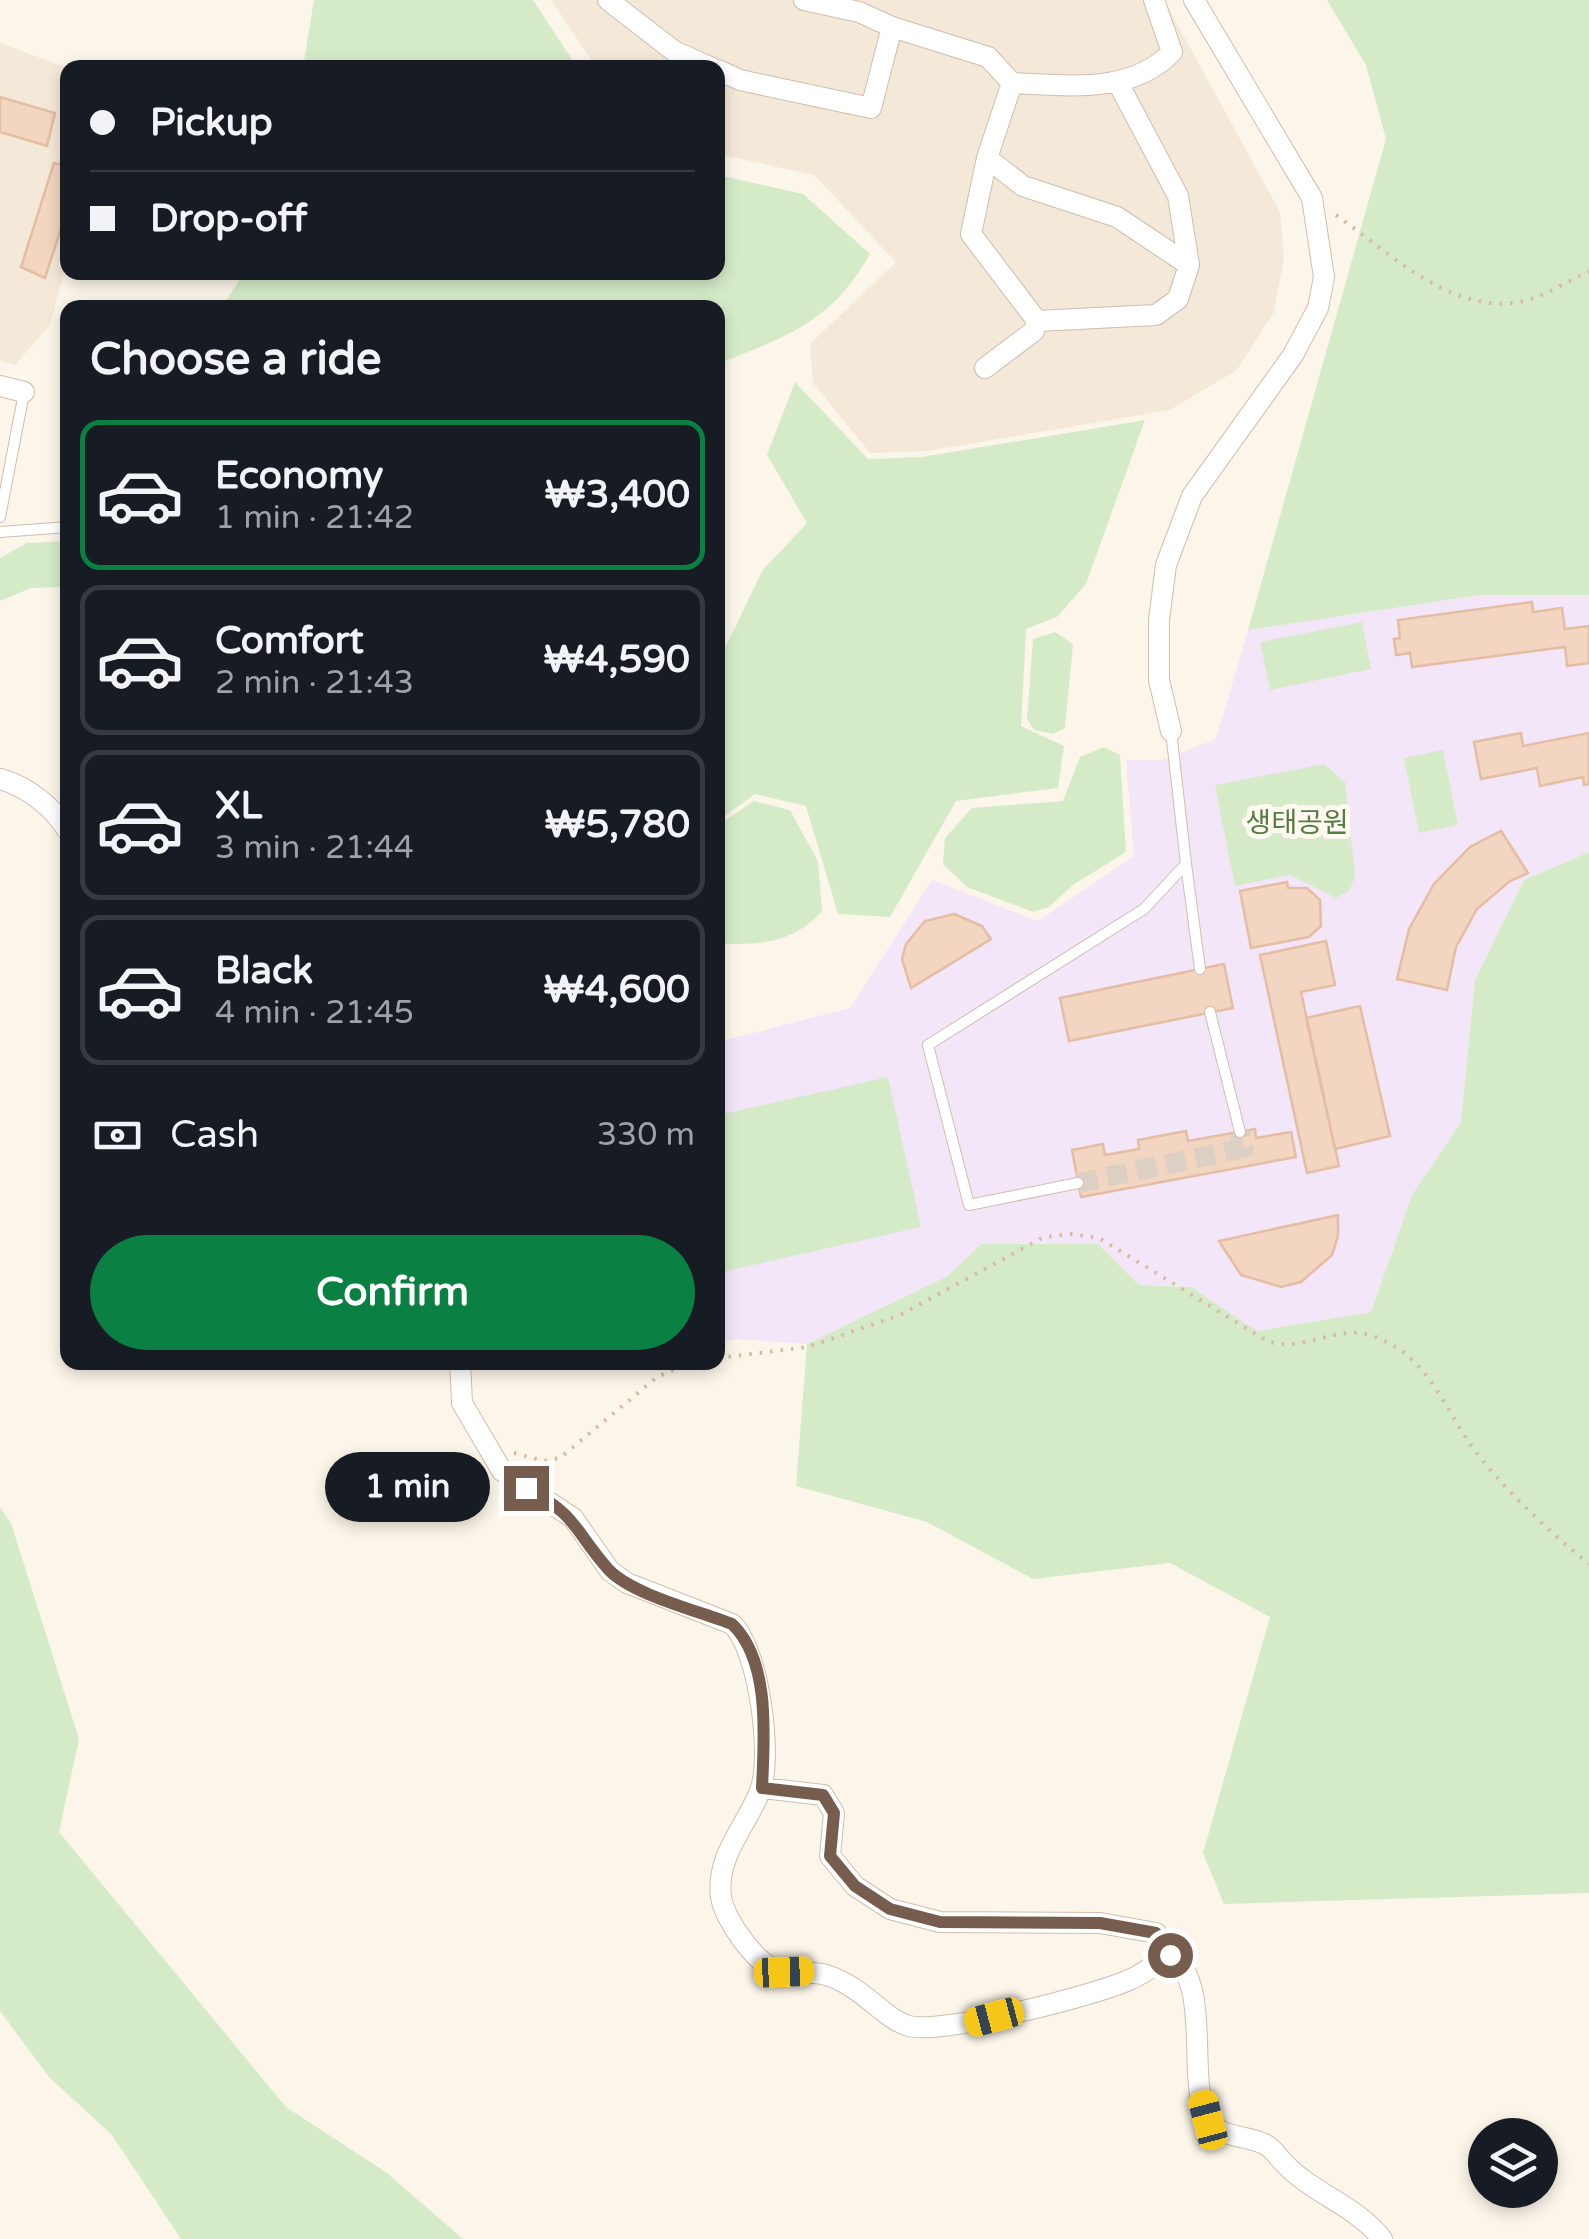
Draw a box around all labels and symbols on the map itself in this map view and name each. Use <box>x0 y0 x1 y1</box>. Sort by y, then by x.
park label: 생태공원 <box>1245 806 1349 840</box>
callout: 1 min <box>326 1453 491 1523</box>
route end <box>504 1466 549 1511</box>
route start <box>1148 1933 1193 1978</box>
car <box>753 1956 815 1988</box>
car <box>961 1995 1027 2039</box>
car <box>1186 2087 1230 2153</box>

